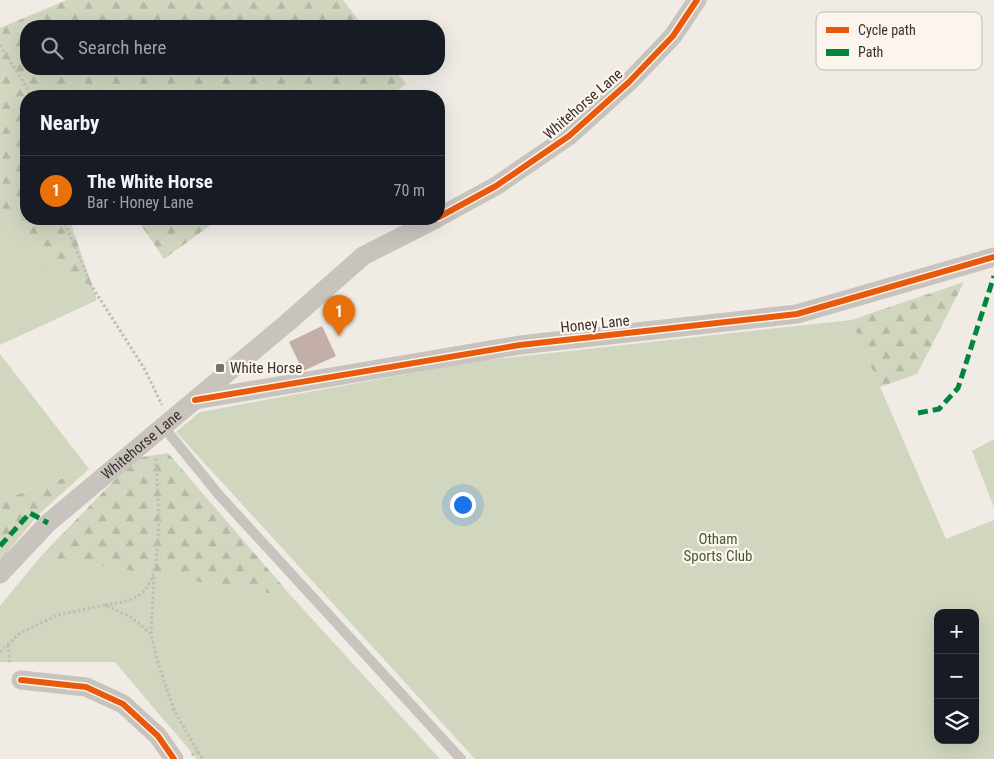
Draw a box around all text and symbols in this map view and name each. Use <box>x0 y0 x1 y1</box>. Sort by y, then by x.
legend <box>816 12 982 70</box>
search box <box>20 20 445 75</box>
text: Cycle path <box>858 22 916 38</box>
icon: search <box>38 34 66 62</box>
text: Search here <box>78 36 166 59</box>
text: Path <box>858 44 883 60</box>
street label: Whitehorse Lane <box>540 65 626 143</box>
text: Nearby <box>40 111 99 135</box>
text: The White Horse <box>87 170 213 193</box>
text: 1 <box>52 181 60 200</box>
text: 70 m <box>393 181 425 200</box>
text: Bar · Honey Lane <box>87 193 193 212</box>
pin: 1 <box>323 295 355 336</box>
street label: Honey Lane <box>560 311 630 337</box>
place label: White Horse <box>230 359 302 377</box>
marker: White Horse <box>214 362 226 374</box>
street label: Whitehorse Lane <box>98 406 185 483</box>
your location <box>450 492 476 518</box>
park label: Otham Sports Club <box>684 530 752 565</box>
map controls <box>934 609 979 744</box>
button: + <box>934 609 979 654</box>
button: − <box>934 654 979 699</box>
button: layers <box>934 699 979 744</box>

